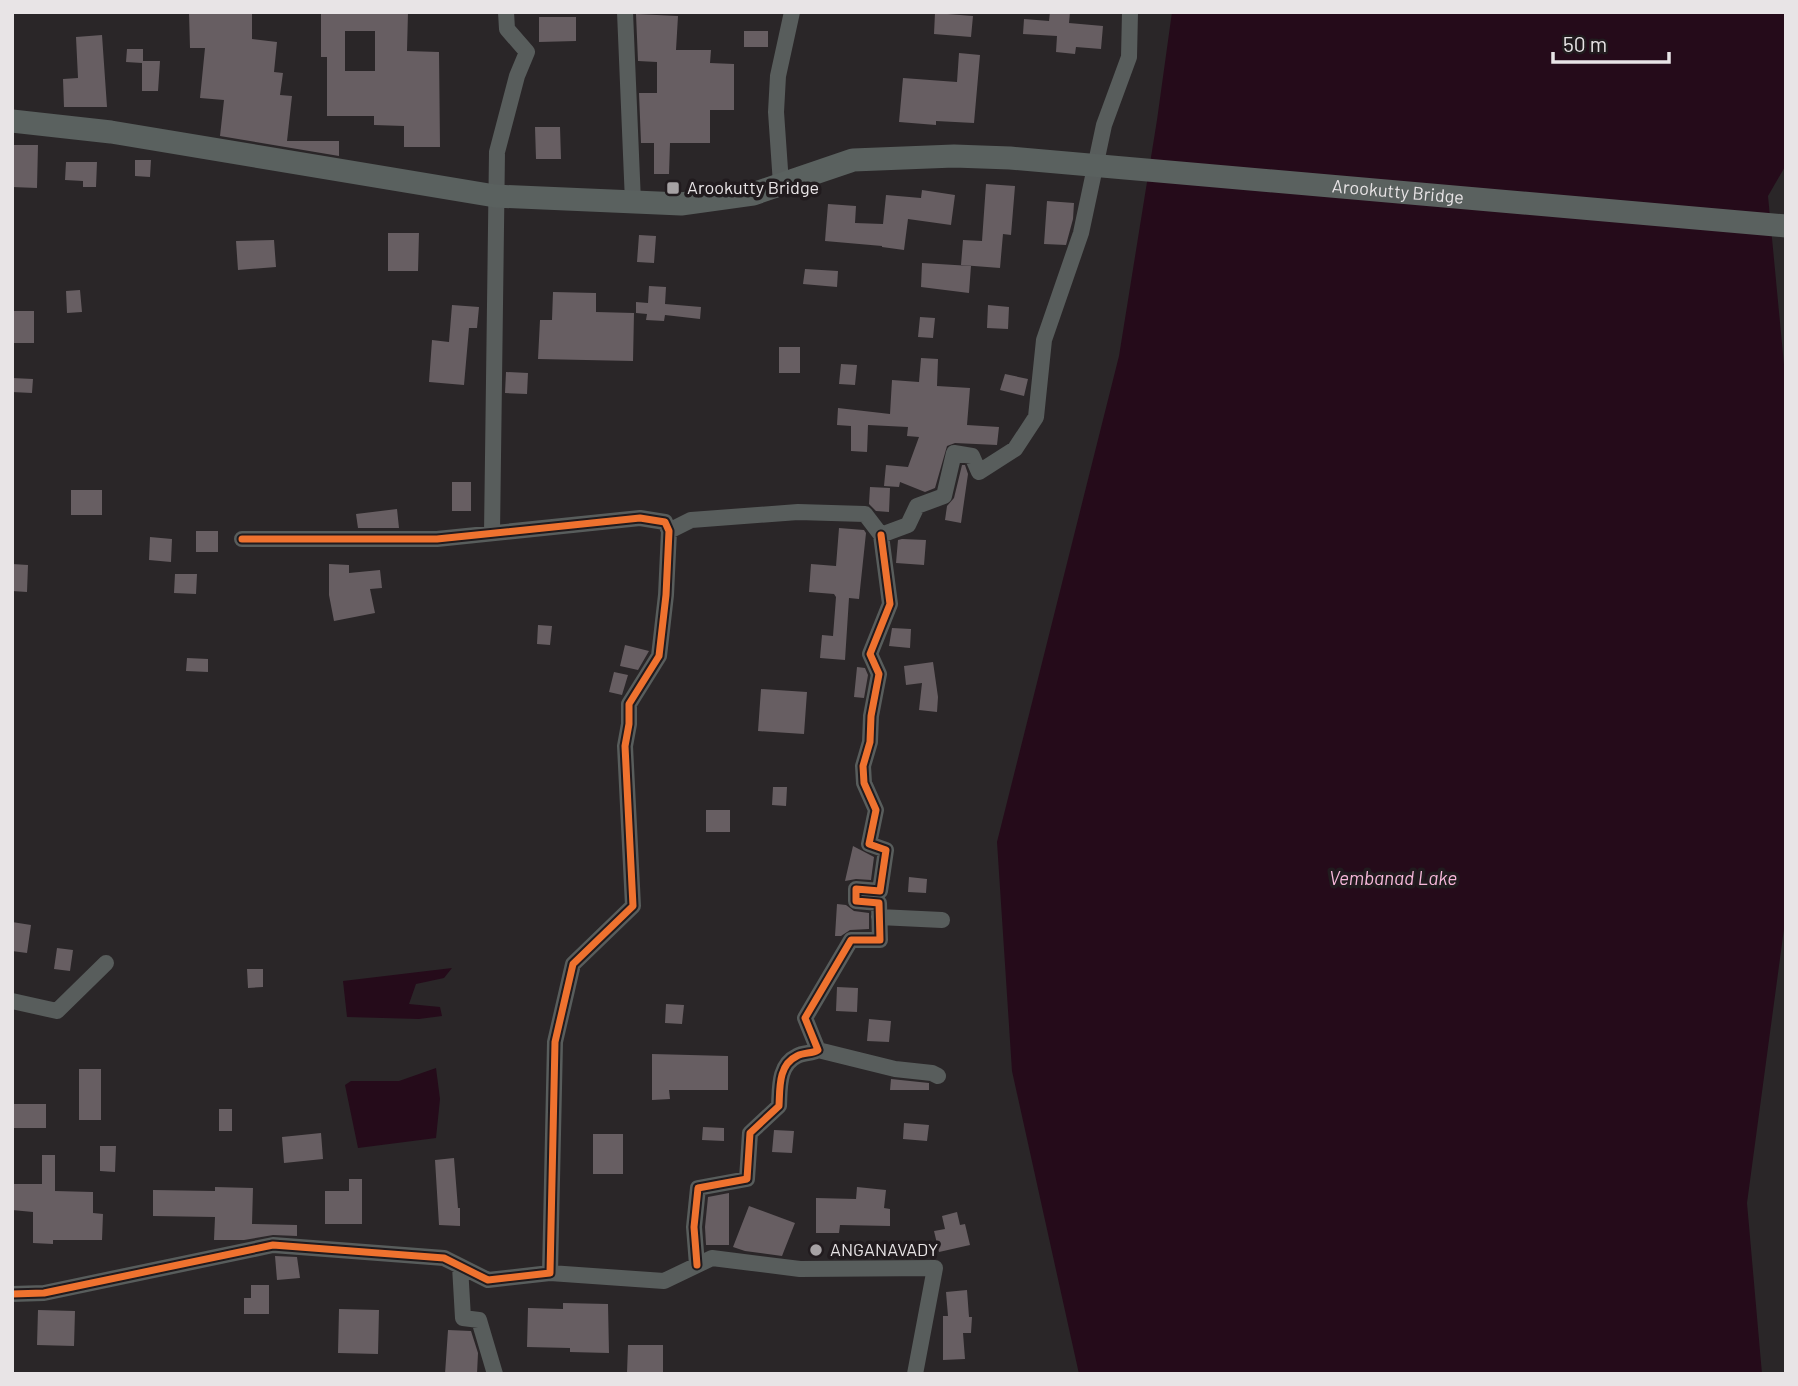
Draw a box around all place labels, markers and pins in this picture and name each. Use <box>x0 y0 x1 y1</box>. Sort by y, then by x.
place label: Arookutty Bridge <box>687 176 819 198</box>
marker: Arookutty Bridge <box>665 180 681 196</box>
place label: ANGANAVADY <box>830 1238 938 1260</box>
marker: ANGANAVADY <box>808 1242 824 1258</box>

